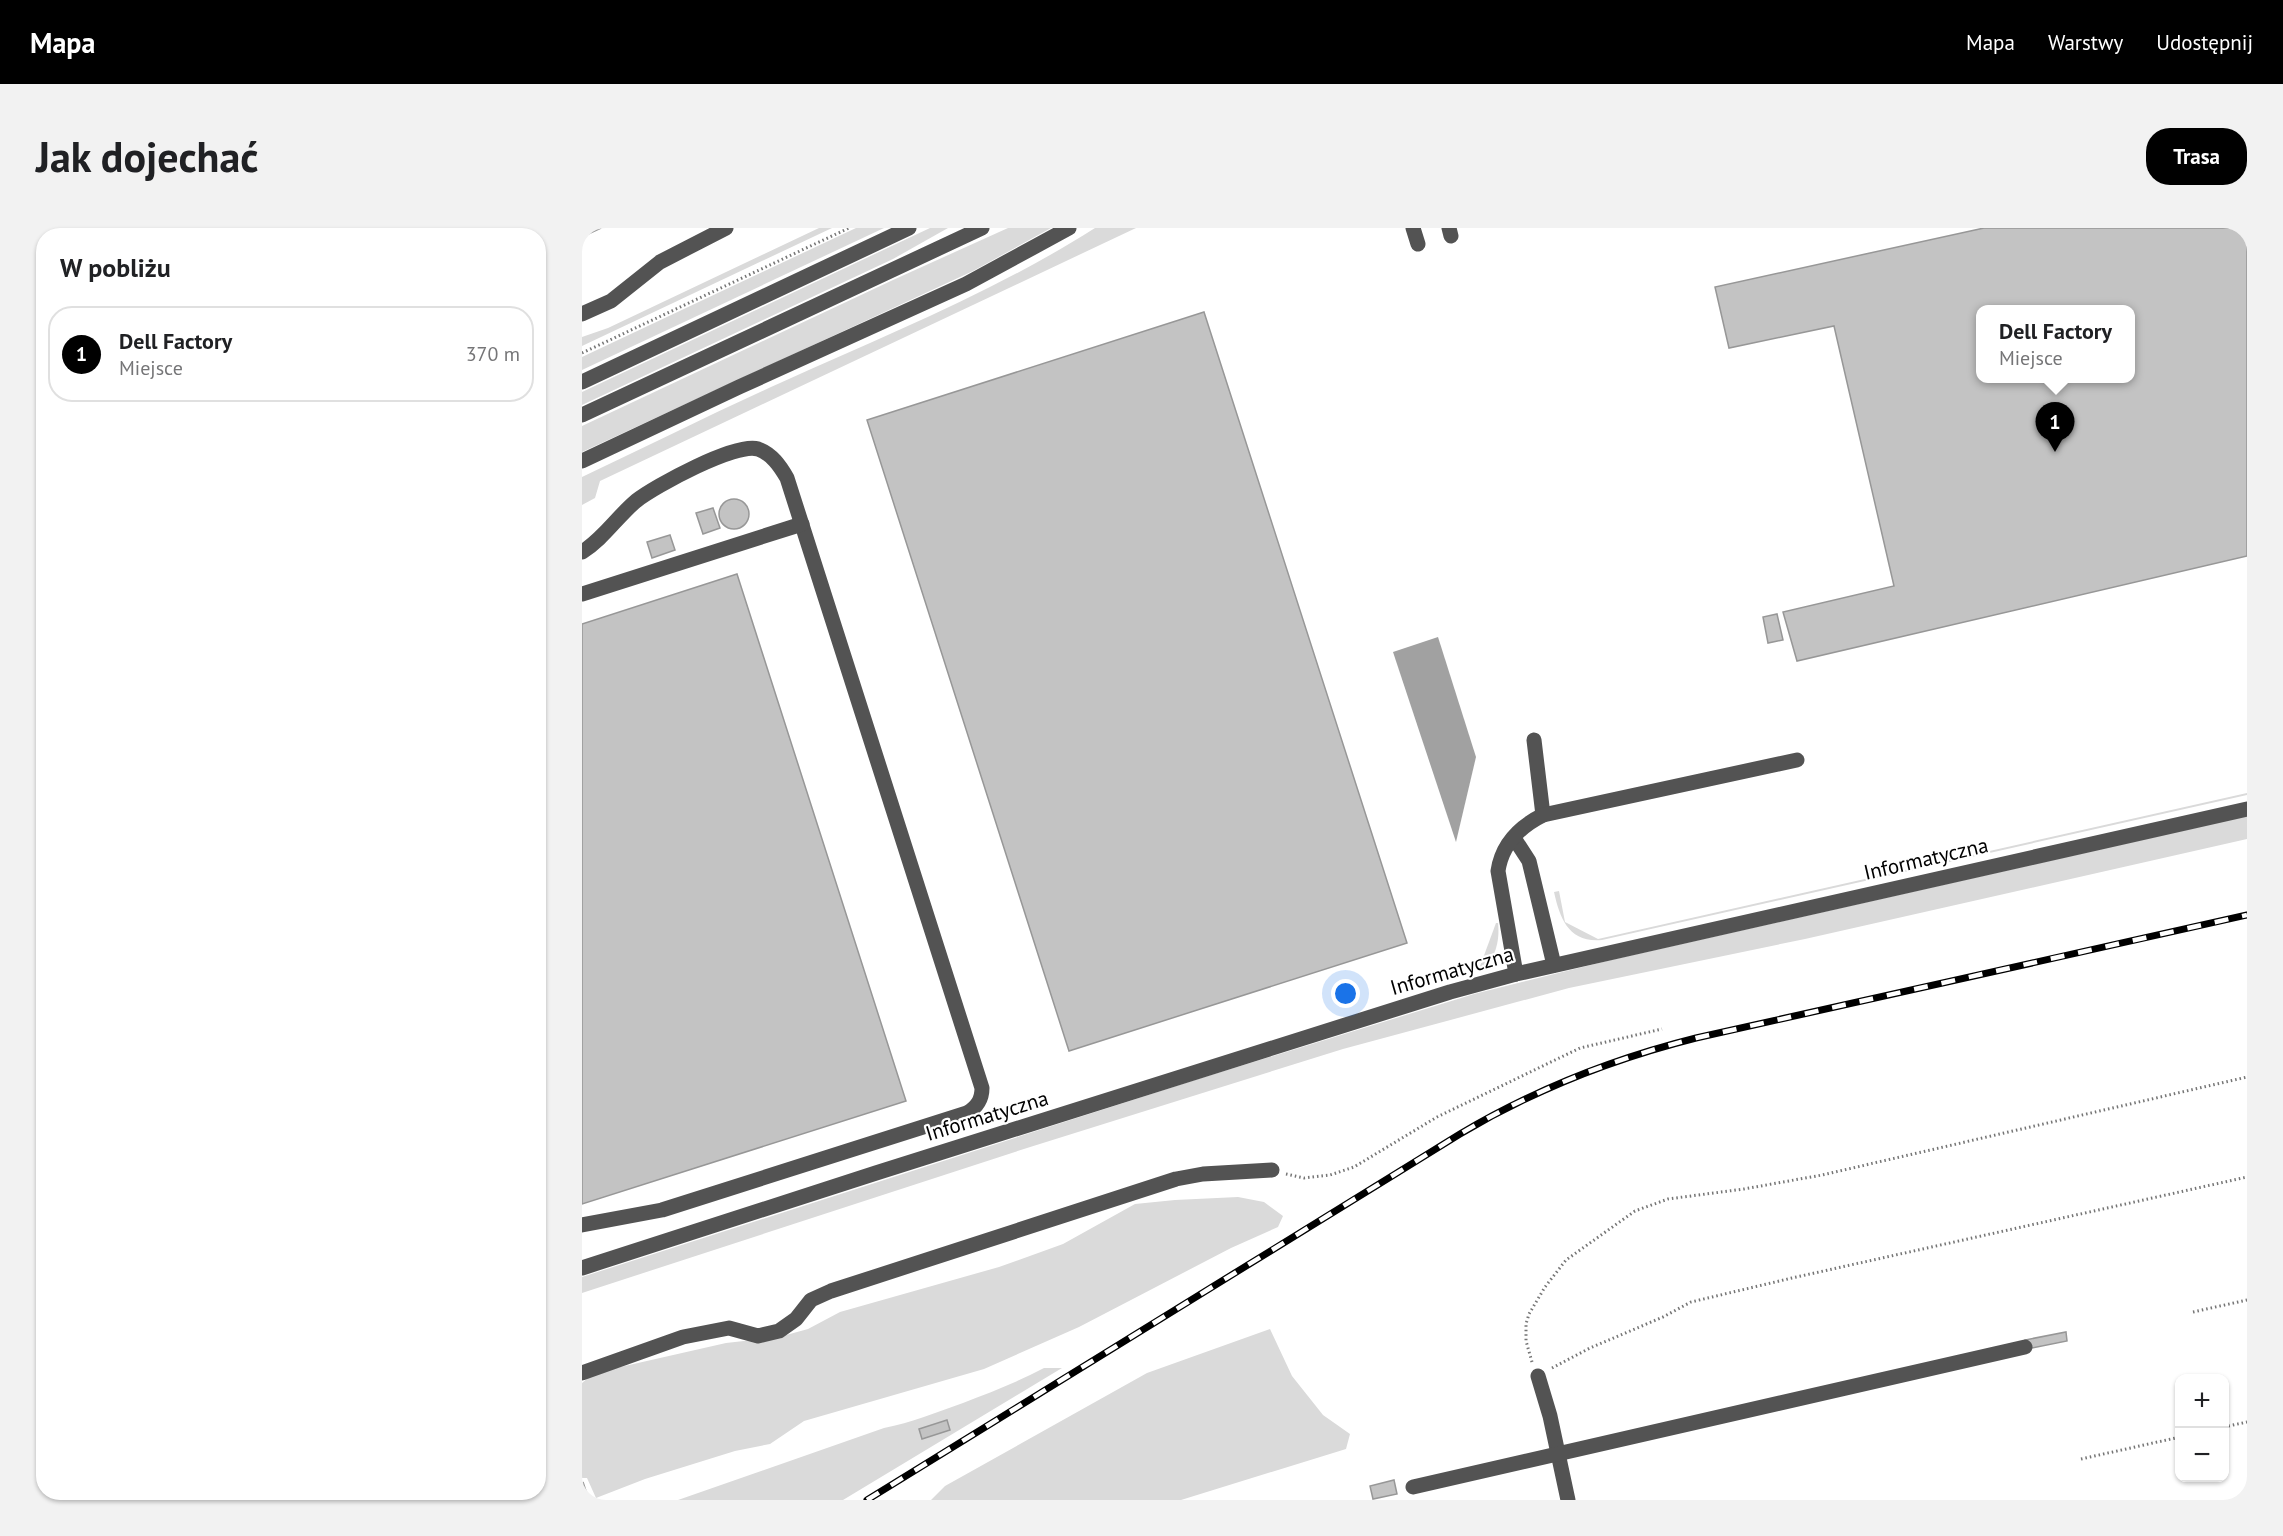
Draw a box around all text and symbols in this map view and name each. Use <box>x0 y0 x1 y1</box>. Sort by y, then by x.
text: Mapa <box>30 24 95 61</box>
text: Mapa <box>1966 29 2015 56</box>
text: Warstwy <box>2048 29 2123 56</box>
text: Udostępnij <box>2156 29 2253 56</box>
button: Trasa <box>2146 128 2247 185</box>
text: Jak dojechać <box>36 129 259 184</box>
text: W pobliżu <box>60 251 171 284</box>
popup <box>1976 305 2135 383</box>
text: Dell Factory <box>1999 317 2112 345</box>
text: Dell Factory <box>119 327 232 355</box>
text: 1 <box>76 341 87 367</box>
text: 370 m <box>466 341 520 367</box>
text: Miejsce <box>1999 345 2063 371</box>
text: Miejsce <box>119 355 183 381</box>
pin: 1 <box>2036 402 2074 452</box>
street label: Informatyczna <box>1861 831 1991 886</box>
street label: Informatyczna <box>1387 940 1517 1001</box>
your location <box>1331 979 1360 1008</box>
street label: Informatyczna <box>922 1084 1052 1147</box>
map controls <box>2175 1374 2229 1482</box>
button: + <box>2175 1374 2229 1428</box>
button: − <box>2175 1428 2229 1482</box>

